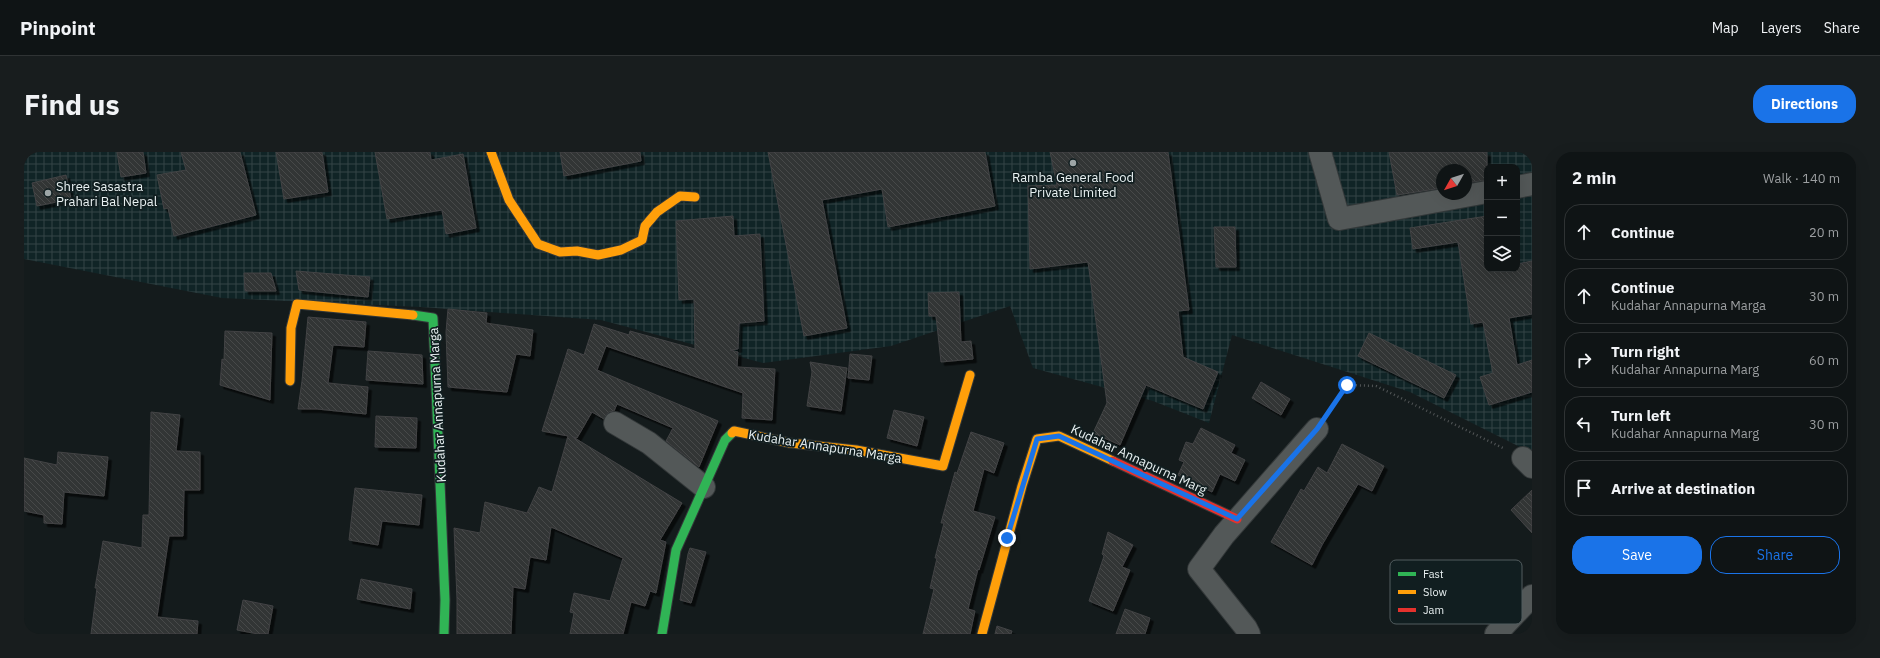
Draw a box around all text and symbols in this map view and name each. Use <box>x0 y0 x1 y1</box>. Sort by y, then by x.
text: Pinpoint <box>20 16 96 40</box>
text: Map <box>1712 19 1739 37</box>
text: Layers <box>1761 19 1802 37</box>
text: Share <box>1824 19 1860 37</box>
button: Directions <box>1753 85 1856 123</box>
text: Find us <box>24 86 120 123</box>
marker: Ramba General Food Private Limited <box>1068 158 1078 168</box>
north arrow <box>1436 164 1472 200</box>
map controls <box>1484 164 1520 272</box>
button: + <box>1484 164 1520 200</box>
text: 2 min <box>1572 167 1616 189</box>
place label: Ramba General Food Private Limited <box>1012 169 1134 201</box>
text: Walk · 140 m <box>1763 170 1840 187</box>
place label: Shree Sasastra Prahari Bal Nepal <box>56 178 158 210</box>
marker: Shree Sasastra Prahari Bal Nepal <box>43 188 53 198</box>
button: − <box>1484 200 1520 236</box>
icon: ahead <box>1573 221 1595 243</box>
text: Continue <box>1611 223 1675 242</box>
text: 20 m <box>1809 224 1839 241</box>
button: layers <box>1484 236 1520 272</box>
text: Continue <box>1611 278 1675 297</box>
icon: ahead <box>1573 285 1595 307</box>
text: 30 m <box>1809 288 1839 305</box>
text: Kudahar Annapurna Marga <box>1611 297 1766 314</box>
street label: Kudahar Annapurna Marga <box>425 327 450 483</box>
text: Turn right <box>1611 342 1680 361</box>
icon: right <box>1573 349 1595 371</box>
text: 60 m <box>1809 352 1839 369</box>
text: Kudahar Annapurna Marg <box>1611 361 1759 378</box>
route start <box>1338 376 1356 394</box>
text: Turn left <box>1611 406 1671 425</box>
icon: left <box>1573 413 1595 435</box>
text: 30 m <box>1809 416 1839 433</box>
street label: Kudahar Annapurna Marg <box>1068 420 1210 499</box>
text: Kudahar Annapurna Marg <box>1611 425 1759 442</box>
street label: Kudahar Annapurna Marga <box>747 426 903 467</box>
icon: arrive <box>1573 477 1595 499</box>
text: Arrive at destination <box>1611 479 1755 498</box>
route end <box>998 529 1016 547</box>
button: Save <box>1572 536 1702 574</box>
button: Share <box>1710 536 1840 574</box>
legend <box>1390 560 1522 624</box>
text: Fast <box>1423 567 1444 581</box>
text: Slow <box>1423 585 1447 599</box>
text: Jam <box>1423 603 1444 617</box>

